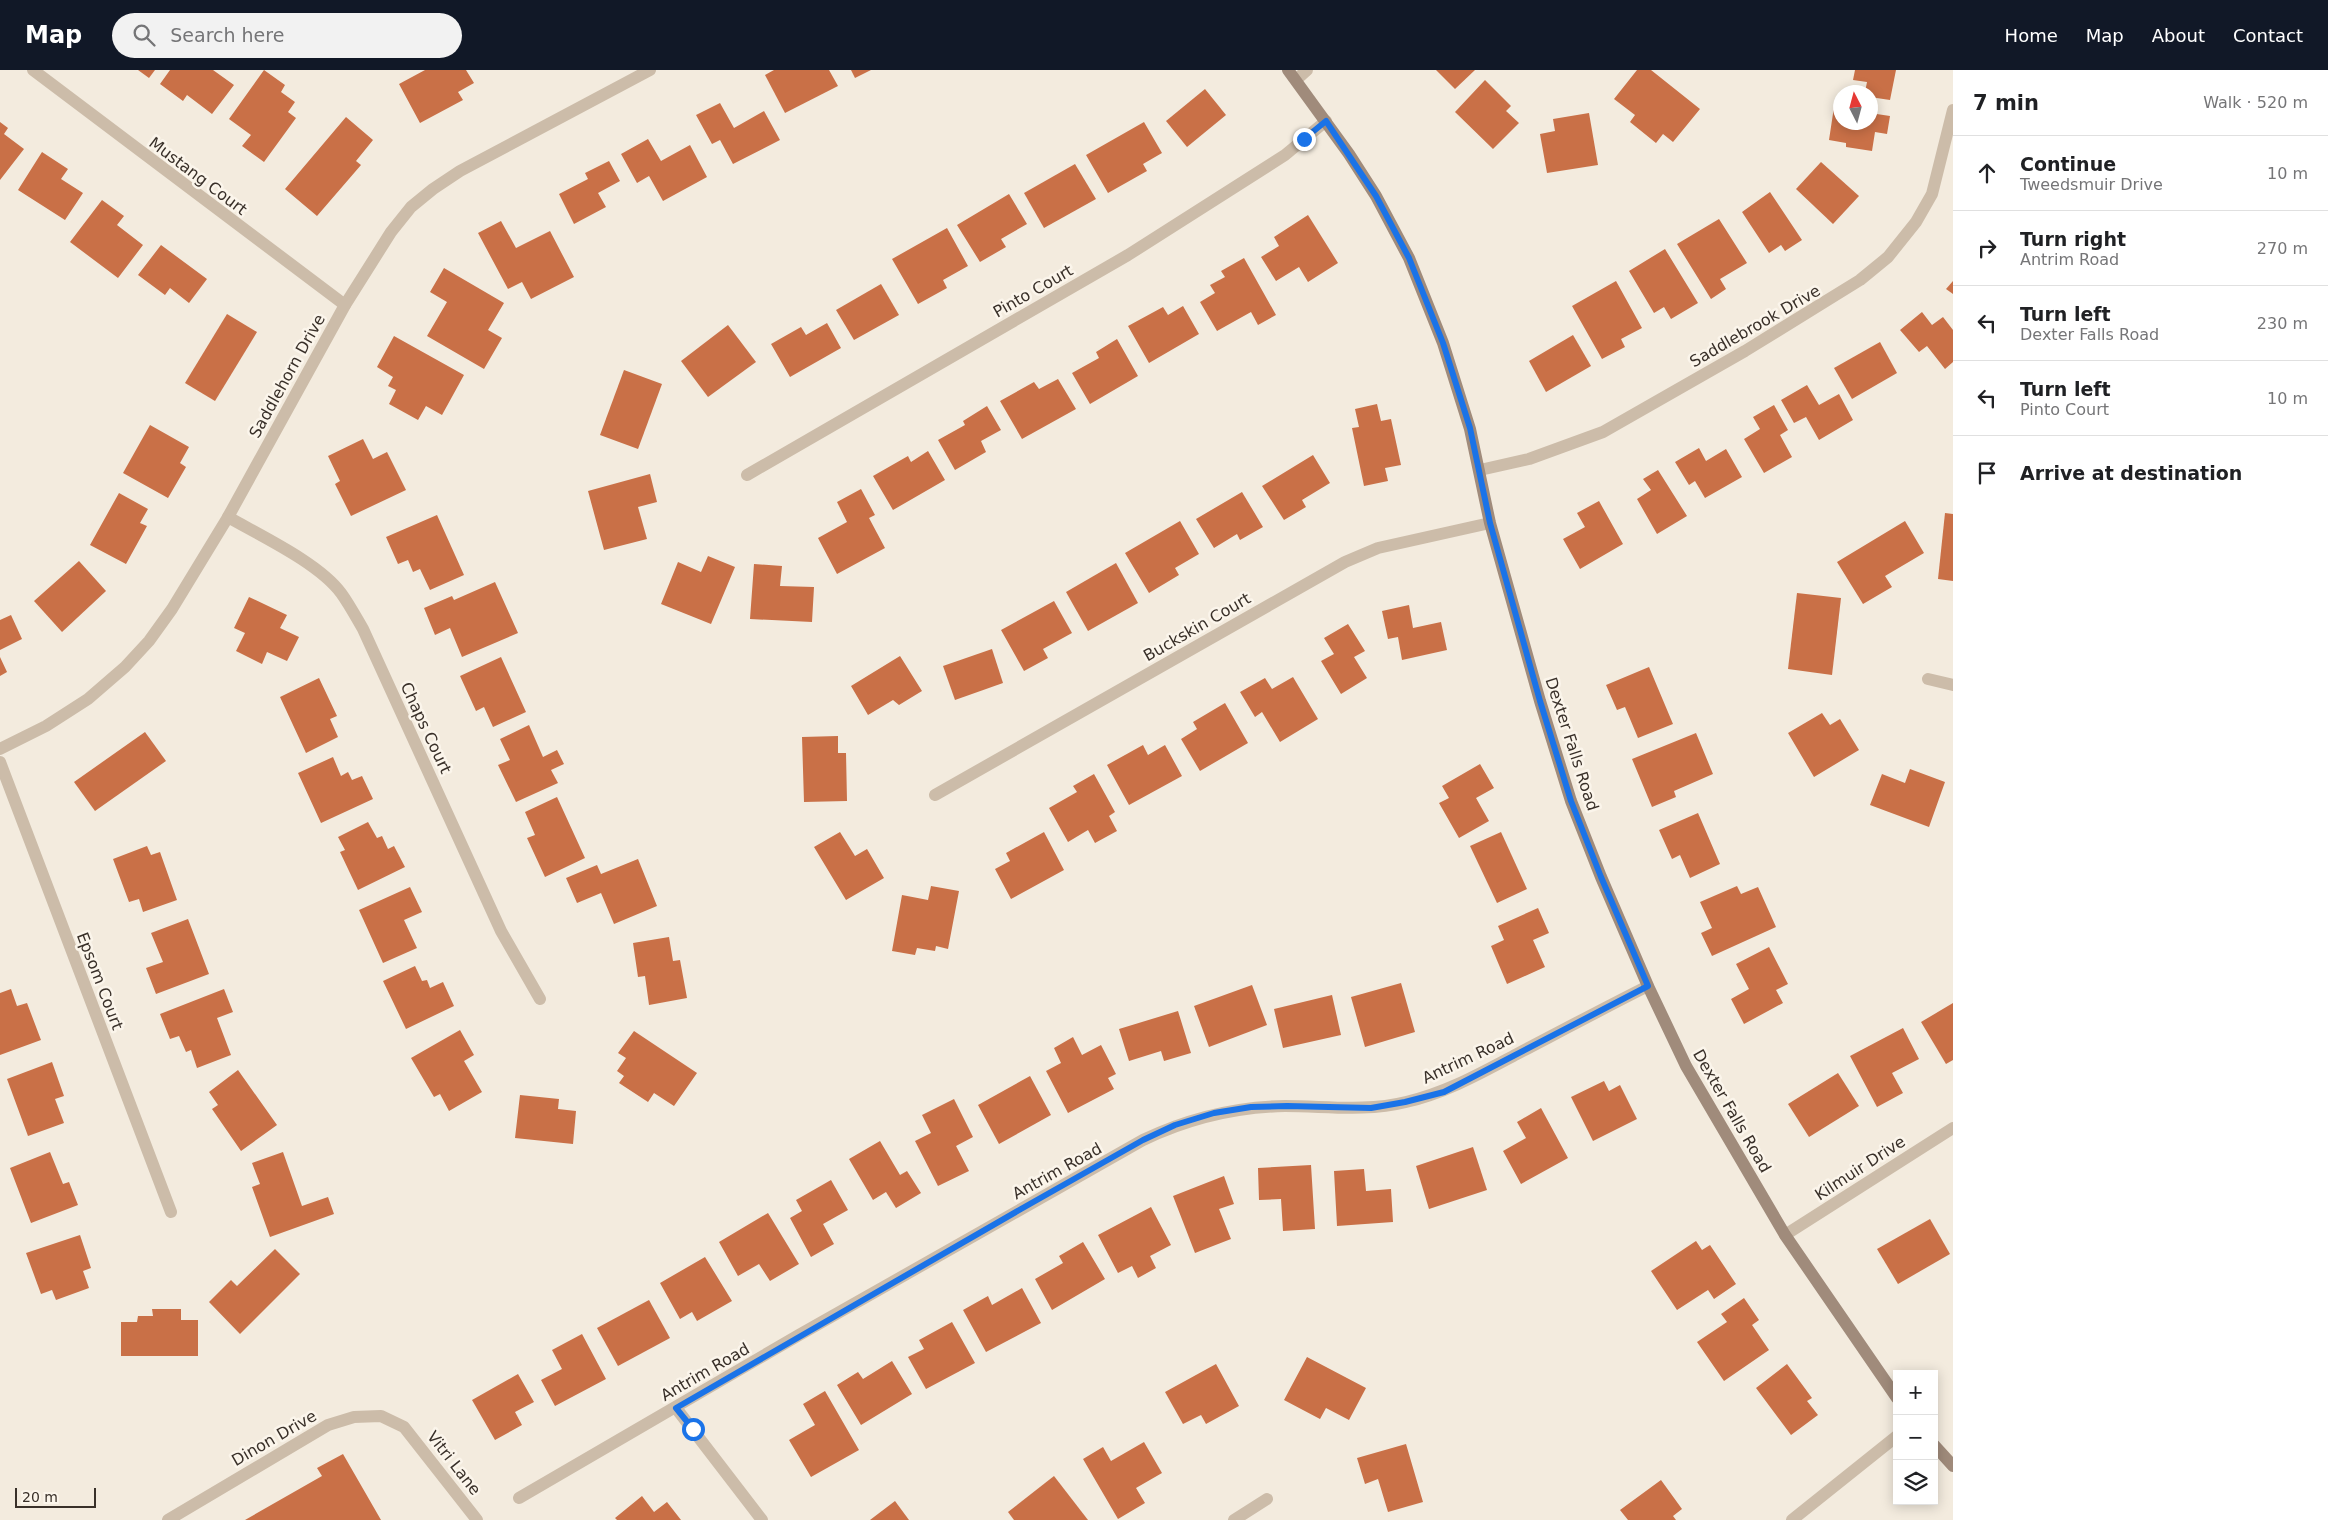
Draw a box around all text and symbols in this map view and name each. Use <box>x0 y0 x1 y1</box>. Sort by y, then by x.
search box <box>112 13 462 58</box>
text: Map <box>25 21 82 49</box>
icon: search <box>130 21 158 49</box>
text: Search here <box>170 24 284 46</box>
text: Home <box>2005 25 2058 46</box>
text: Map <box>2086 25 2124 46</box>
text: About <box>2152 25 2205 46</box>
text: Contact <box>2233 25 2303 46</box>
north arrow <box>1833 85 1878 130</box>
text: 7 min <box>1973 91 2039 115</box>
text: Walk · 520 m <box>2203 93 2308 112</box>
route end <box>1293 128 1316 151</box>
street label: Mustang Court <box>145 133 251 219</box>
text: Continue <box>2020 153 2116 175</box>
icon: ahead <box>1973 159 2001 187</box>
text: 10 m <box>2267 164 2308 183</box>
text: Tweedsmuir Drive <box>2020 175 2163 194</box>
text: Turn right <box>2020 228 2126 250</box>
icon: right <box>1973 234 2001 262</box>
text: 270 m <box>2257 239 2308 258</box>
text: Antrim Road <box>2020 250 2119 269</box>
street label: Pinto Court <box>990 261 1076 321</box>
street label: Saddlebrook Drive <box>1686 281 1824 371</box>
text: Turn left <box>2020 303 2111 325</box>
icon: left <box>1973 309 2001 337</box>
street label: Saddlehorn Drive <box>245 311 329 441</box>
text: 230 m <box>2257 314 2308 333</box>
text: Dexter Falls Road <box>2020 325 2159 344</box>
text: Turn left <box>2020 378 2111 400</box>
icon: left <box>1973 384 2001 412</box>
text: 10 m <box>2267 389 2308 408</box>
text: Pinto Court <box>2020 400 2109 419</box>
icon: arrive <box>1973 459 2001 487</box>
text: Arrive at destination <box>2020 462 2242 484</box>
street label: Buckskin Court <box>1140 589 1254 665</box>
street label: Dexter Falls Road <box>1541 675 1603 813</box>
street label: Chaps Court <box>397 679 455 777</box>
street label: Epsom Court <box>73 930 127 1032</box>
street label: Antrim Road <box>1419 1028 1517 1088</box>
street label: Dexter Falls Road <box>1689 1046 1775 1176</box>
street label: Kilmuir Drive <box>1811 1132 1909 1204</box>
street label: Antrim Road <box>1009 1139 1105 1203</box>
street label: Antrim Road <box>657 1339 753 1405</box>
map controls <box>1893 1370 1938 1505</box>
button: + <box>1893 1370 1938 1415</box>
street label: Dinon Drive <box>228 1406 320 1470</box>
button: − <box>1893 1415 1938 1460</box>
route start <box>682 1418 705 1441</box>
street label: Vitri Lane <box>423 1427 485 1499</box>
button: layers <box>1893 1460 1938 1505</box>
scale bar <box>15 1485 96 1508</box>
text: 20 m <box>22 1489 58 1505</box>

